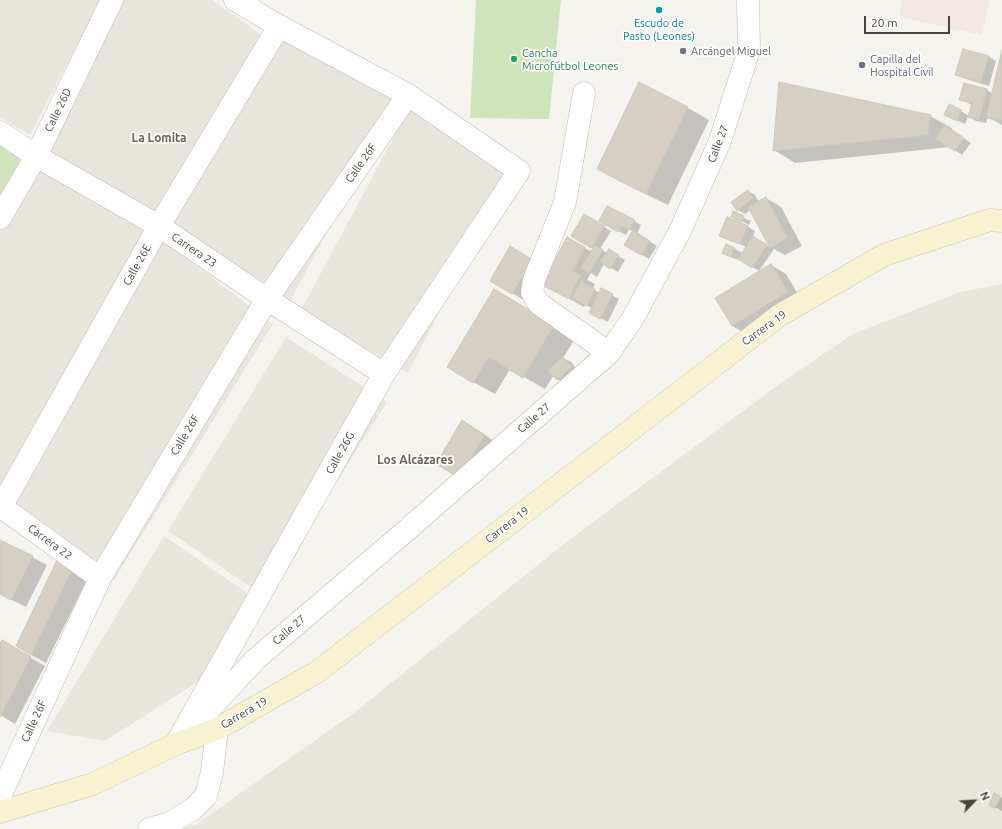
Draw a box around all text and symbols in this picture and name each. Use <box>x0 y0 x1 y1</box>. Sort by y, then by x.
marker: Escudo de Pasto (Leones) <box>654 5 664 15</box>
scale bar <box>866 8 952 34</box>
place label: Escudo de Pasto (Leones) <box>623 16 695 42</box>
text: 20 m <box>871 16 898 29</box>
place label: Arcángel Miguel <box>691 44 771 58</box>
place label: Cancha Microfútbol Leones <box>522 46 618 72</box>
marker: Arcángel Miguel <box>678 46 688 56</box>
place label: Capilla del Hospital Civil <box>870 52 934 78</box>
marker: Cancha Microfútbol Leones <box>509 54 519 64</box>
marker: Capilla del Hospital Civil <box>857 60 867 70</box>
street label: Calle 26D <box>42 86 74 134</box>
street label: Calle 27 <box>705 123 731 165</box>
district label: La Lomita <box>131 131 187 145</box>
street label: Calle 26F <box>343 141 379 185</box>
street label: Carrera 23 <box>169 230 219 270</box>
street label: Calle 26E <box>120 242 154 288</box>
street label: Carrera 19 <box>739 308 789 348</box>
street label: Calle 27 <box>515 400 553 436</box>
street label: Calle 26F <box>168 412 202 458</box>
street label: Calle 26G <box>323 429 357 477</box>
district label: Los Alcázares <box>377 453 453 467</box>
street label: Carrera 19 <box>483 504 531 546</box>
street label: Carrera 22 <box>25 522 75 562</box>
street label: Calle 27 <box>270 612 308 648</box>
street label: Carrera 19 <box>218 694 270 732</box>
street label: Calle 26F <box>19 698 49 744</box>
north arrow <box>954 781 994 821</box>
text: N <box>978 790 992 802</box>

